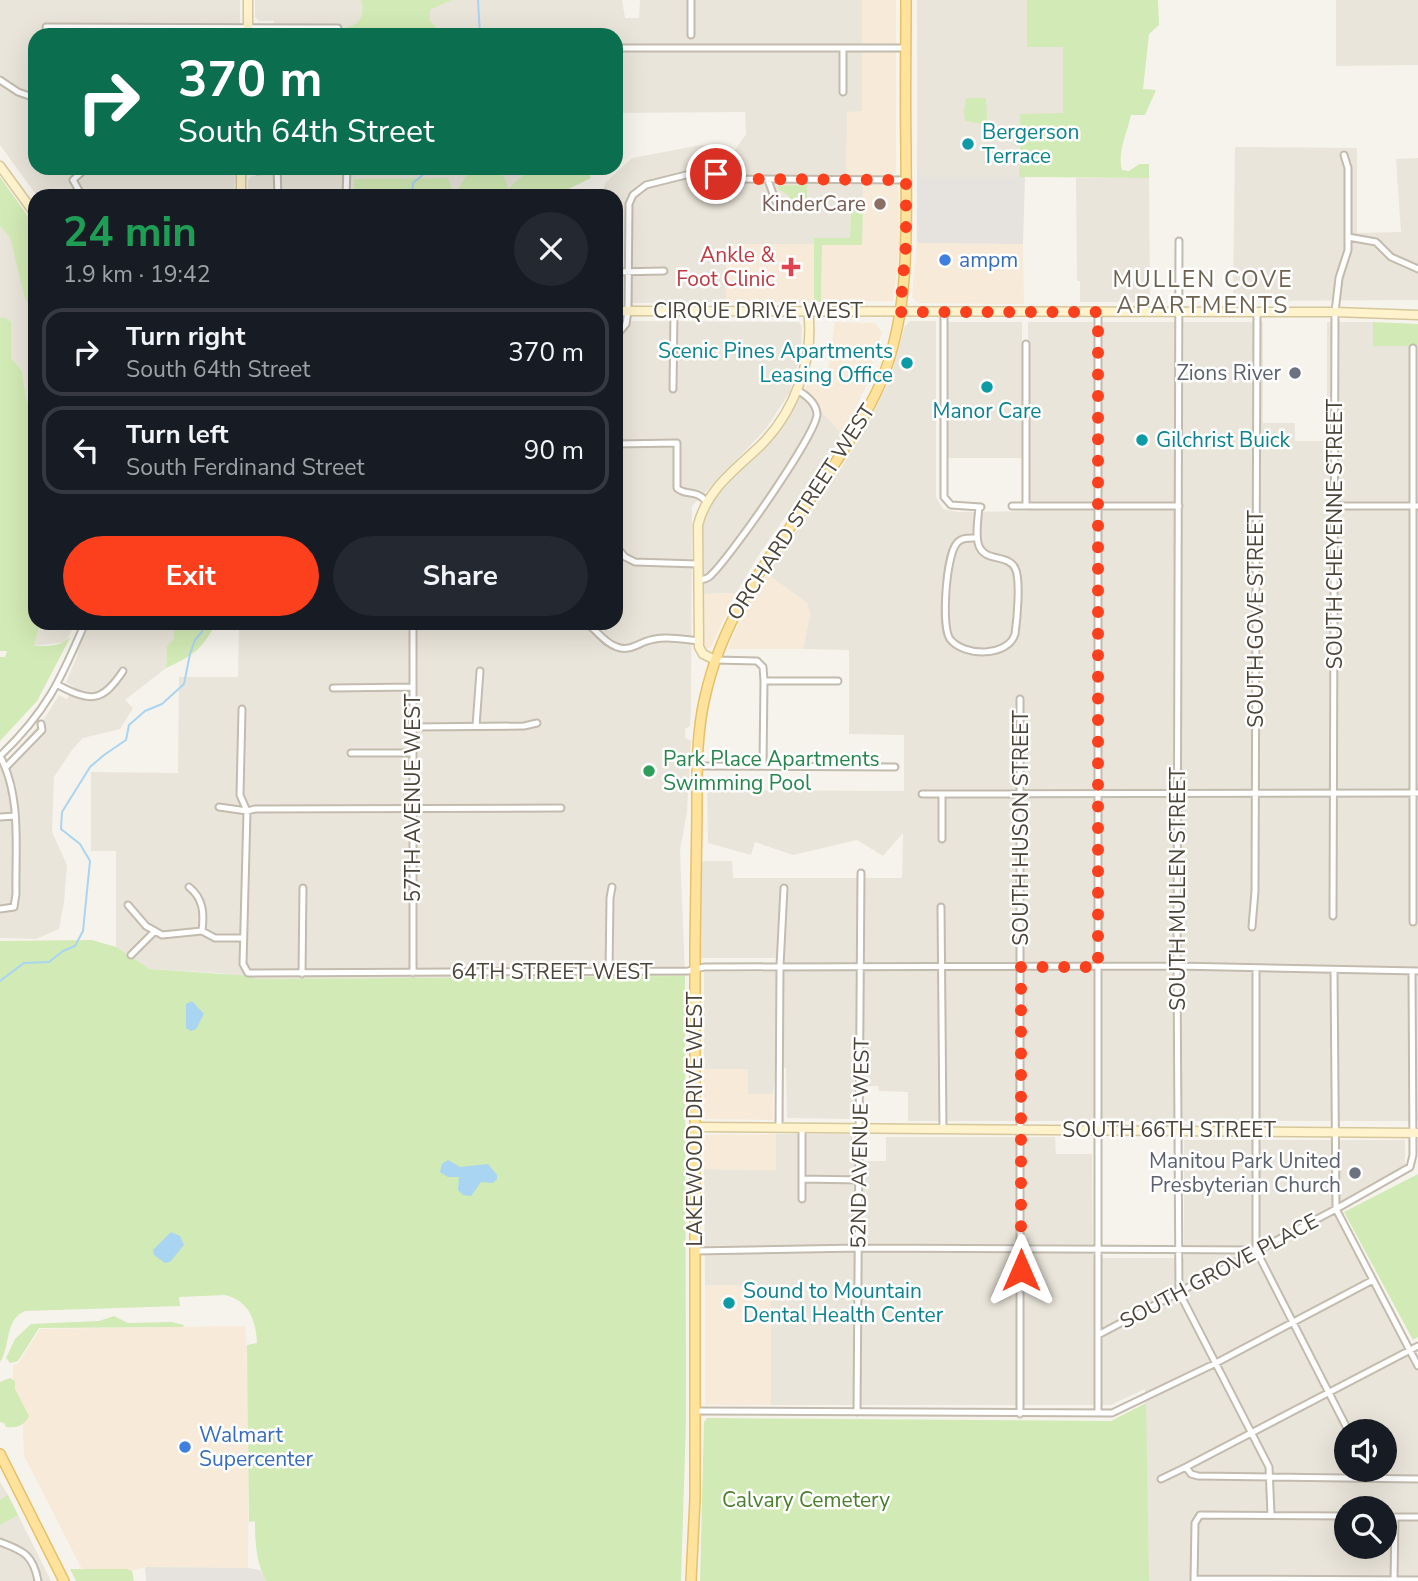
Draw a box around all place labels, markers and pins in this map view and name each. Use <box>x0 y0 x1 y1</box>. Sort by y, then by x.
place label: Bergerson Terrace <box>982 118 1079 170</box>
marker: Bergerson Terrace <box>960 136 976 152</box>
pin <box>686 144 746 204</box>
place label: KinderCare <box>762 190 866 218</box>
marker: KinderCare <box>872 196 888 212</box>
place label: Ankle & Foot Clinic <box>676 241 775 293</box>
place label: ampm <box>959 246 1018 274</box>
marker: ampm <box>937 252 953 268</box>
marker: Ankle & Foot Clinic <box>781 257 801 277</box>
place label: Scenic Pines Apartments Leasing Office <box>658 337 893 389</box>
marker: Scenic Pines Apartments Leasing Office <box>899 355 915 371</box>
place label: Zions River <box>1176 359 1281 387</box>
marker: Zions River <box>1287 365 1303 381</box>
marker: Manor Care <box>979 379 995 395</box>
place label: Manor Care <box>932 397 1042 425</box>
place label: Gilchrist Buick <box>1156 426 1291 454</box>
marker: Gilchrist Buick <box>1134 432 1150 448</box>
place label: Park Place Apartments Swimming Pool <box>663 745 880 797</box>
marker: Park Place Apartments Swimming Pool <box>641 763 657 779</box>
place label: Manitou Park United Presbyterian Church <box>1149 1147 1341 1199</box>
marker: Manitou Park United Presbyterian Church <box>1347 1165 1363 1181</box>
place label: Sound to Mountain Dental Health Center <box>743 1277 944 1329</box>
marker: Sound to Mountain Dental Health Center <box>721 1295 737 1311</box>
place label: Walmart Supercenter <box>199 1421 314 1473</box>
marker: Walmart Supercenter <box>177 1439 193 1455</box>

